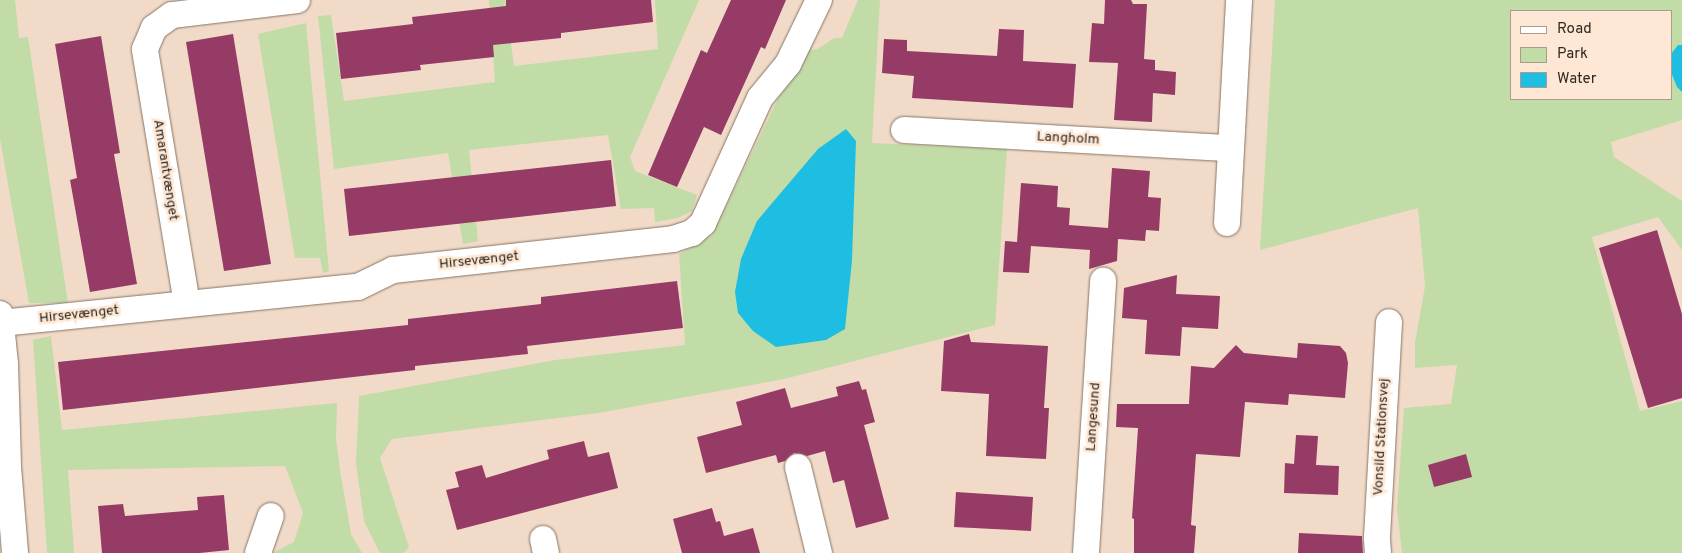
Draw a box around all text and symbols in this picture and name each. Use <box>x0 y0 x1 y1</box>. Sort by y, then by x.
legend <box>1510 10 1672 100</box>
text: Road <box>1557 20 1592 39</box>
text: Park <box>1557 45 1588 64</box>
text: Water <box>1557 70 1596 89</box>
street label: Amarantvænget <box>149 118 181 222</box>
street label: Langholm <box>1036 129 1100 149</box>
street label: Hirsevænget <box>438 248 520 274</box>
street label: Hirsevænget <box>38 302 120 328</box>
street label: Vonsild Stationsvej <box>1371 378 1393 496</box>
street label: Langesund <box>1083 382 1105 452</box>

